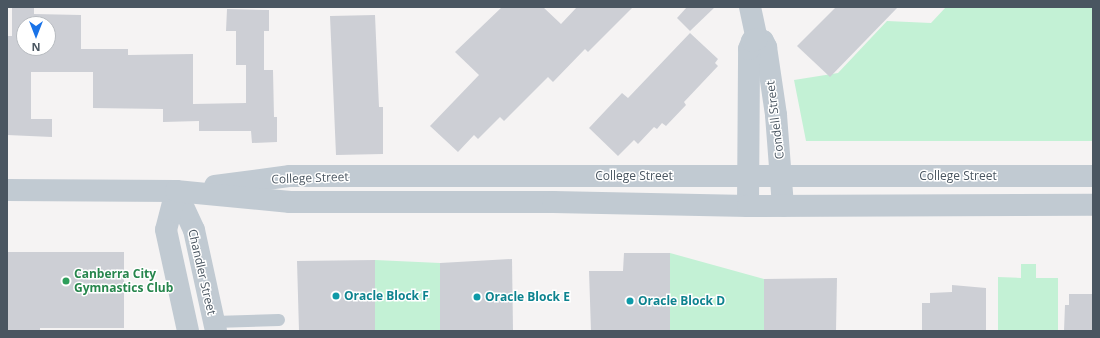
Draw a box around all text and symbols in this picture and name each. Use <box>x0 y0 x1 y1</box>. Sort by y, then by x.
north arrow <box>16 16 56 56</box>
text: N <box>32 40 40 55</box>
street label: Condell Street <box>763 80 787 160</box>
street label: College Street <box>271 169 349 187</box>
street label: College Street <box>595 169 673 183</box>
street label: College Street <box>919 169 997 183</box>
street label: Chandler Street <box>185 228 219 316</box>
place label: Canberra City Gymnastics Club <box>74 267 173 295</box>
marker: Canberra City Gymnastics Club <box>61 276 71 286</box>
place label: Oracle Block F <box>344 289 429 303</box>
place label: Oracle Block E <box>485 290 570 304</box>
marker: Oracle Block F <box>331 291 341 301</box>
marker: Oracle Block E <box>472 292 482 302</box>
place label: Oracle Block D <box>638 294 725 308</box>
marker: Oracle Block D <box>625 296 635 306</box>

